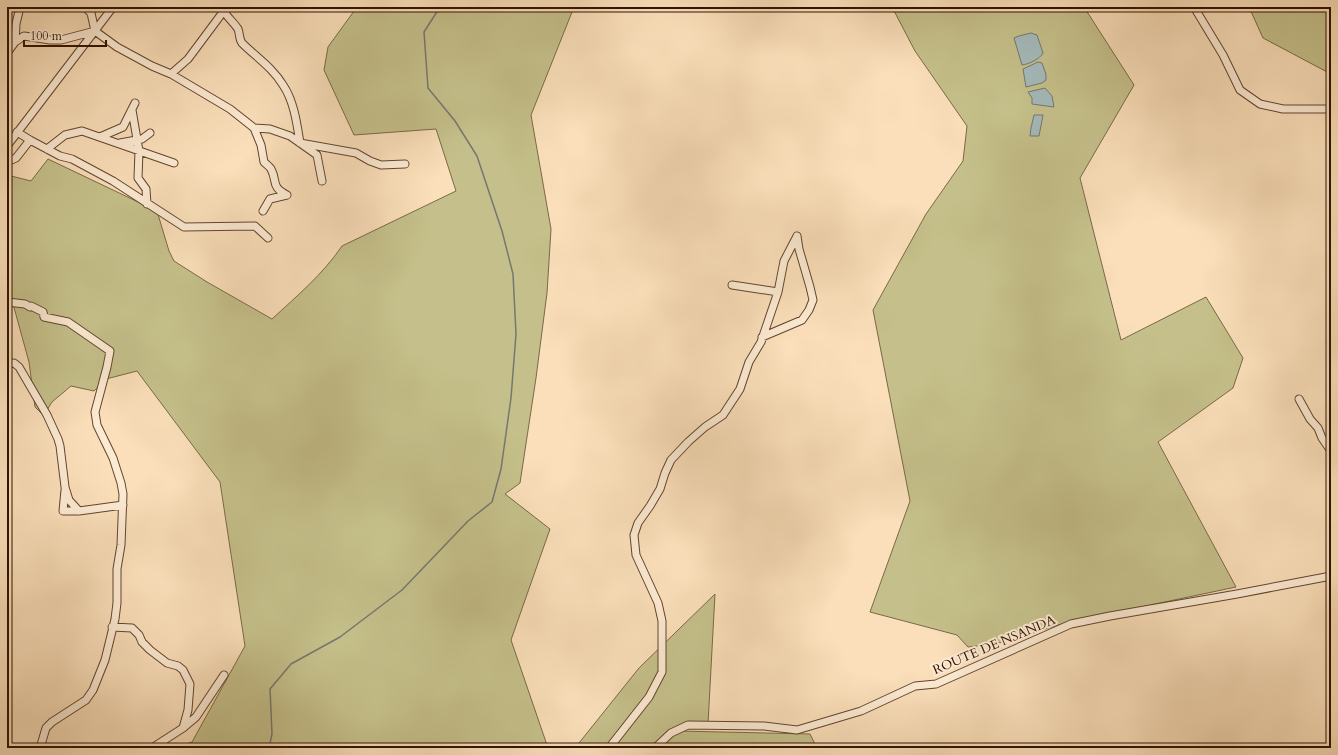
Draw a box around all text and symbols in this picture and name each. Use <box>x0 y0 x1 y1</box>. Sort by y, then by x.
scale bar <box>24 22 106 48</box>
text: 100 m <box>30 28 63 44</box>
street label: ROUTE DE NSANDA <box>930 611 1059 679</box>

